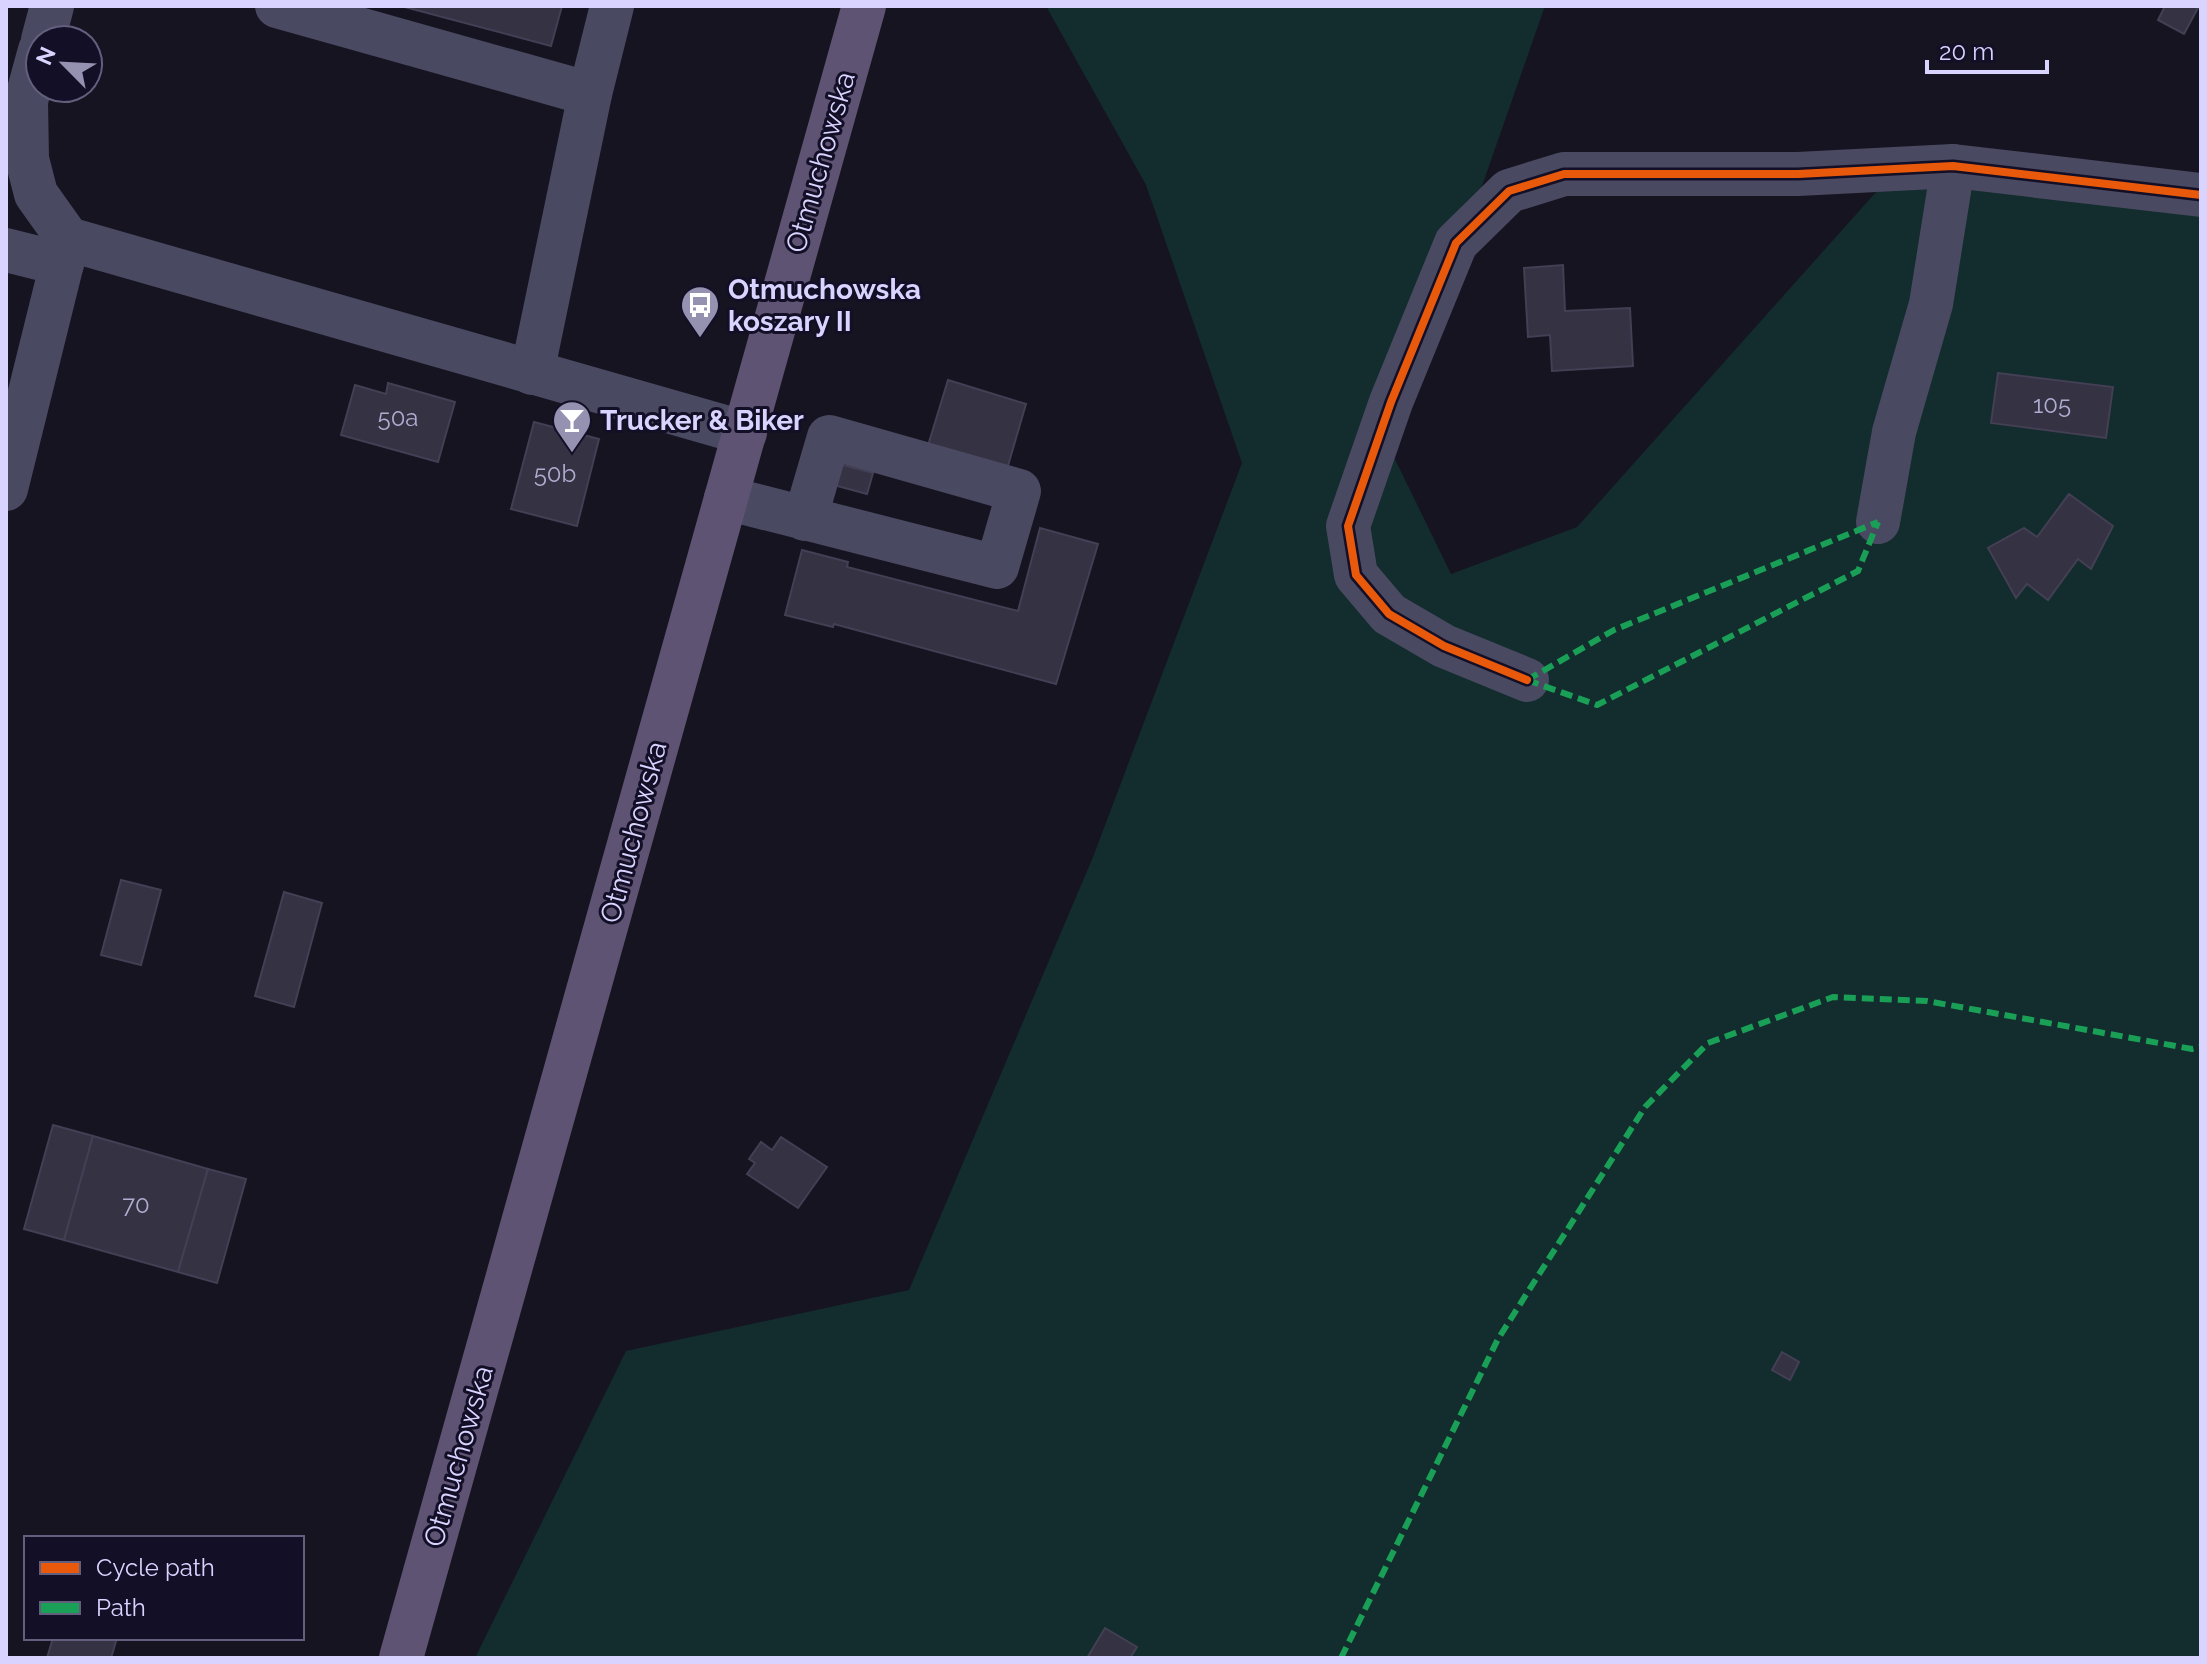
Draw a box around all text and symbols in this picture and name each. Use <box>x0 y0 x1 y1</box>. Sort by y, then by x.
north arrow <box>24 24 104 104</box>
scale bar <box>1927 24 2047 74</box>
text: 20 m <box>1939 37 1994 66</box>
text: N <box>30 43 61 69</box>
street label: Otmuchowska <box>779 68 862 256</box>
place label: Otmuchowska koszary II <box>728 273 921 338</box>
bus stop icon: Otmuchowska koszary II <box>679 284 721 339</box>
house number: 105 <box>2033 390 2071 419</box>
bar icon: Trucker & Biker <box>551 399 593 454</box>
house number: 50a <box>378 403 418 432</box>
place label: Trucker & Biker <box>600 404 804 437</box>
house number: 50b <box>534 459 576 488</box>
street label: Otmuchowska <box>593 738 674 927</box>
house number: 70 <box>122 1190 150 1219</box>
street label: Otmuchowska <box>417 1362 500 1550</box>
legend <box>24 1536 304 1640</box>
text: Cycle path <box>96 1553 215 1582</box>
text: Path <box>96 1593 146 1622</box>

